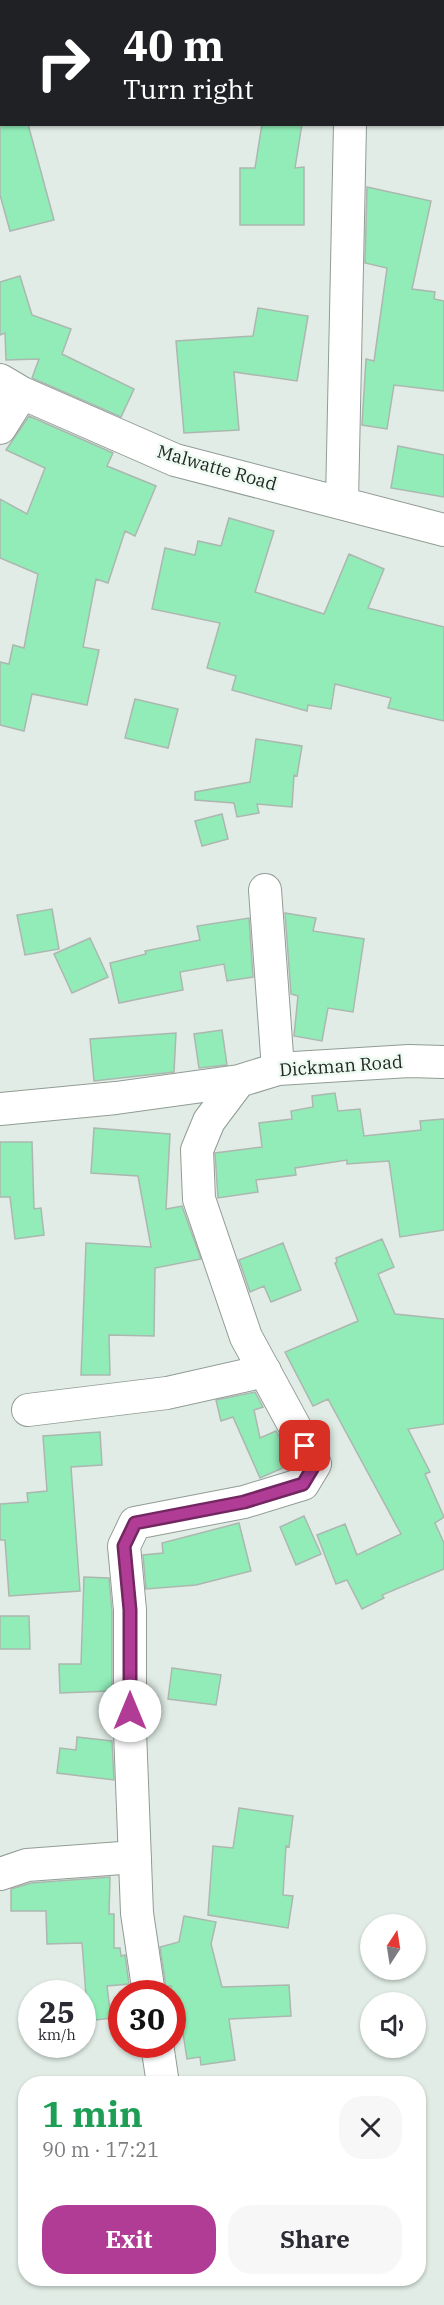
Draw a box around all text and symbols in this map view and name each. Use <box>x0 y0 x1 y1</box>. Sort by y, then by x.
text: 40 m <box>123 18 224 73</box>
icon: right <box>24 24 102 102</box>
text: Turn right <box>123 71 254 106</box>
street label: Malwatte Road <box>155 439 280 496</box>
street label: Dickman Road <box>278 1050 404 1081</box>
pin <box>279 1420 330 1471</box>
icon: arrive <box>288 1429 321 1462</box>
position arrow <box>98 1679 162 1743</box>
north arrow <box>360 1914 426 1980</box>
map controls <box>360 1914 426 2058</box>
speed limit sign: 30 <box>108 1980 186 2058</box>
text: 25 <box>39 1992 75 2031</box>
button: sound <box>360 1992 426 2058</box>
text: km/h <box>38 2025 76 2044</box>
text: 1 min <box>42 2090 143 2137</box>
button: close <box>339 2096 402 2159</box>
text: 90 m · 17:21 <box>42 2136 159 2163</box>
button: Exit <box>42 2205 216 2274</box>
button: Share <box>228 2205 402 2274</box>

